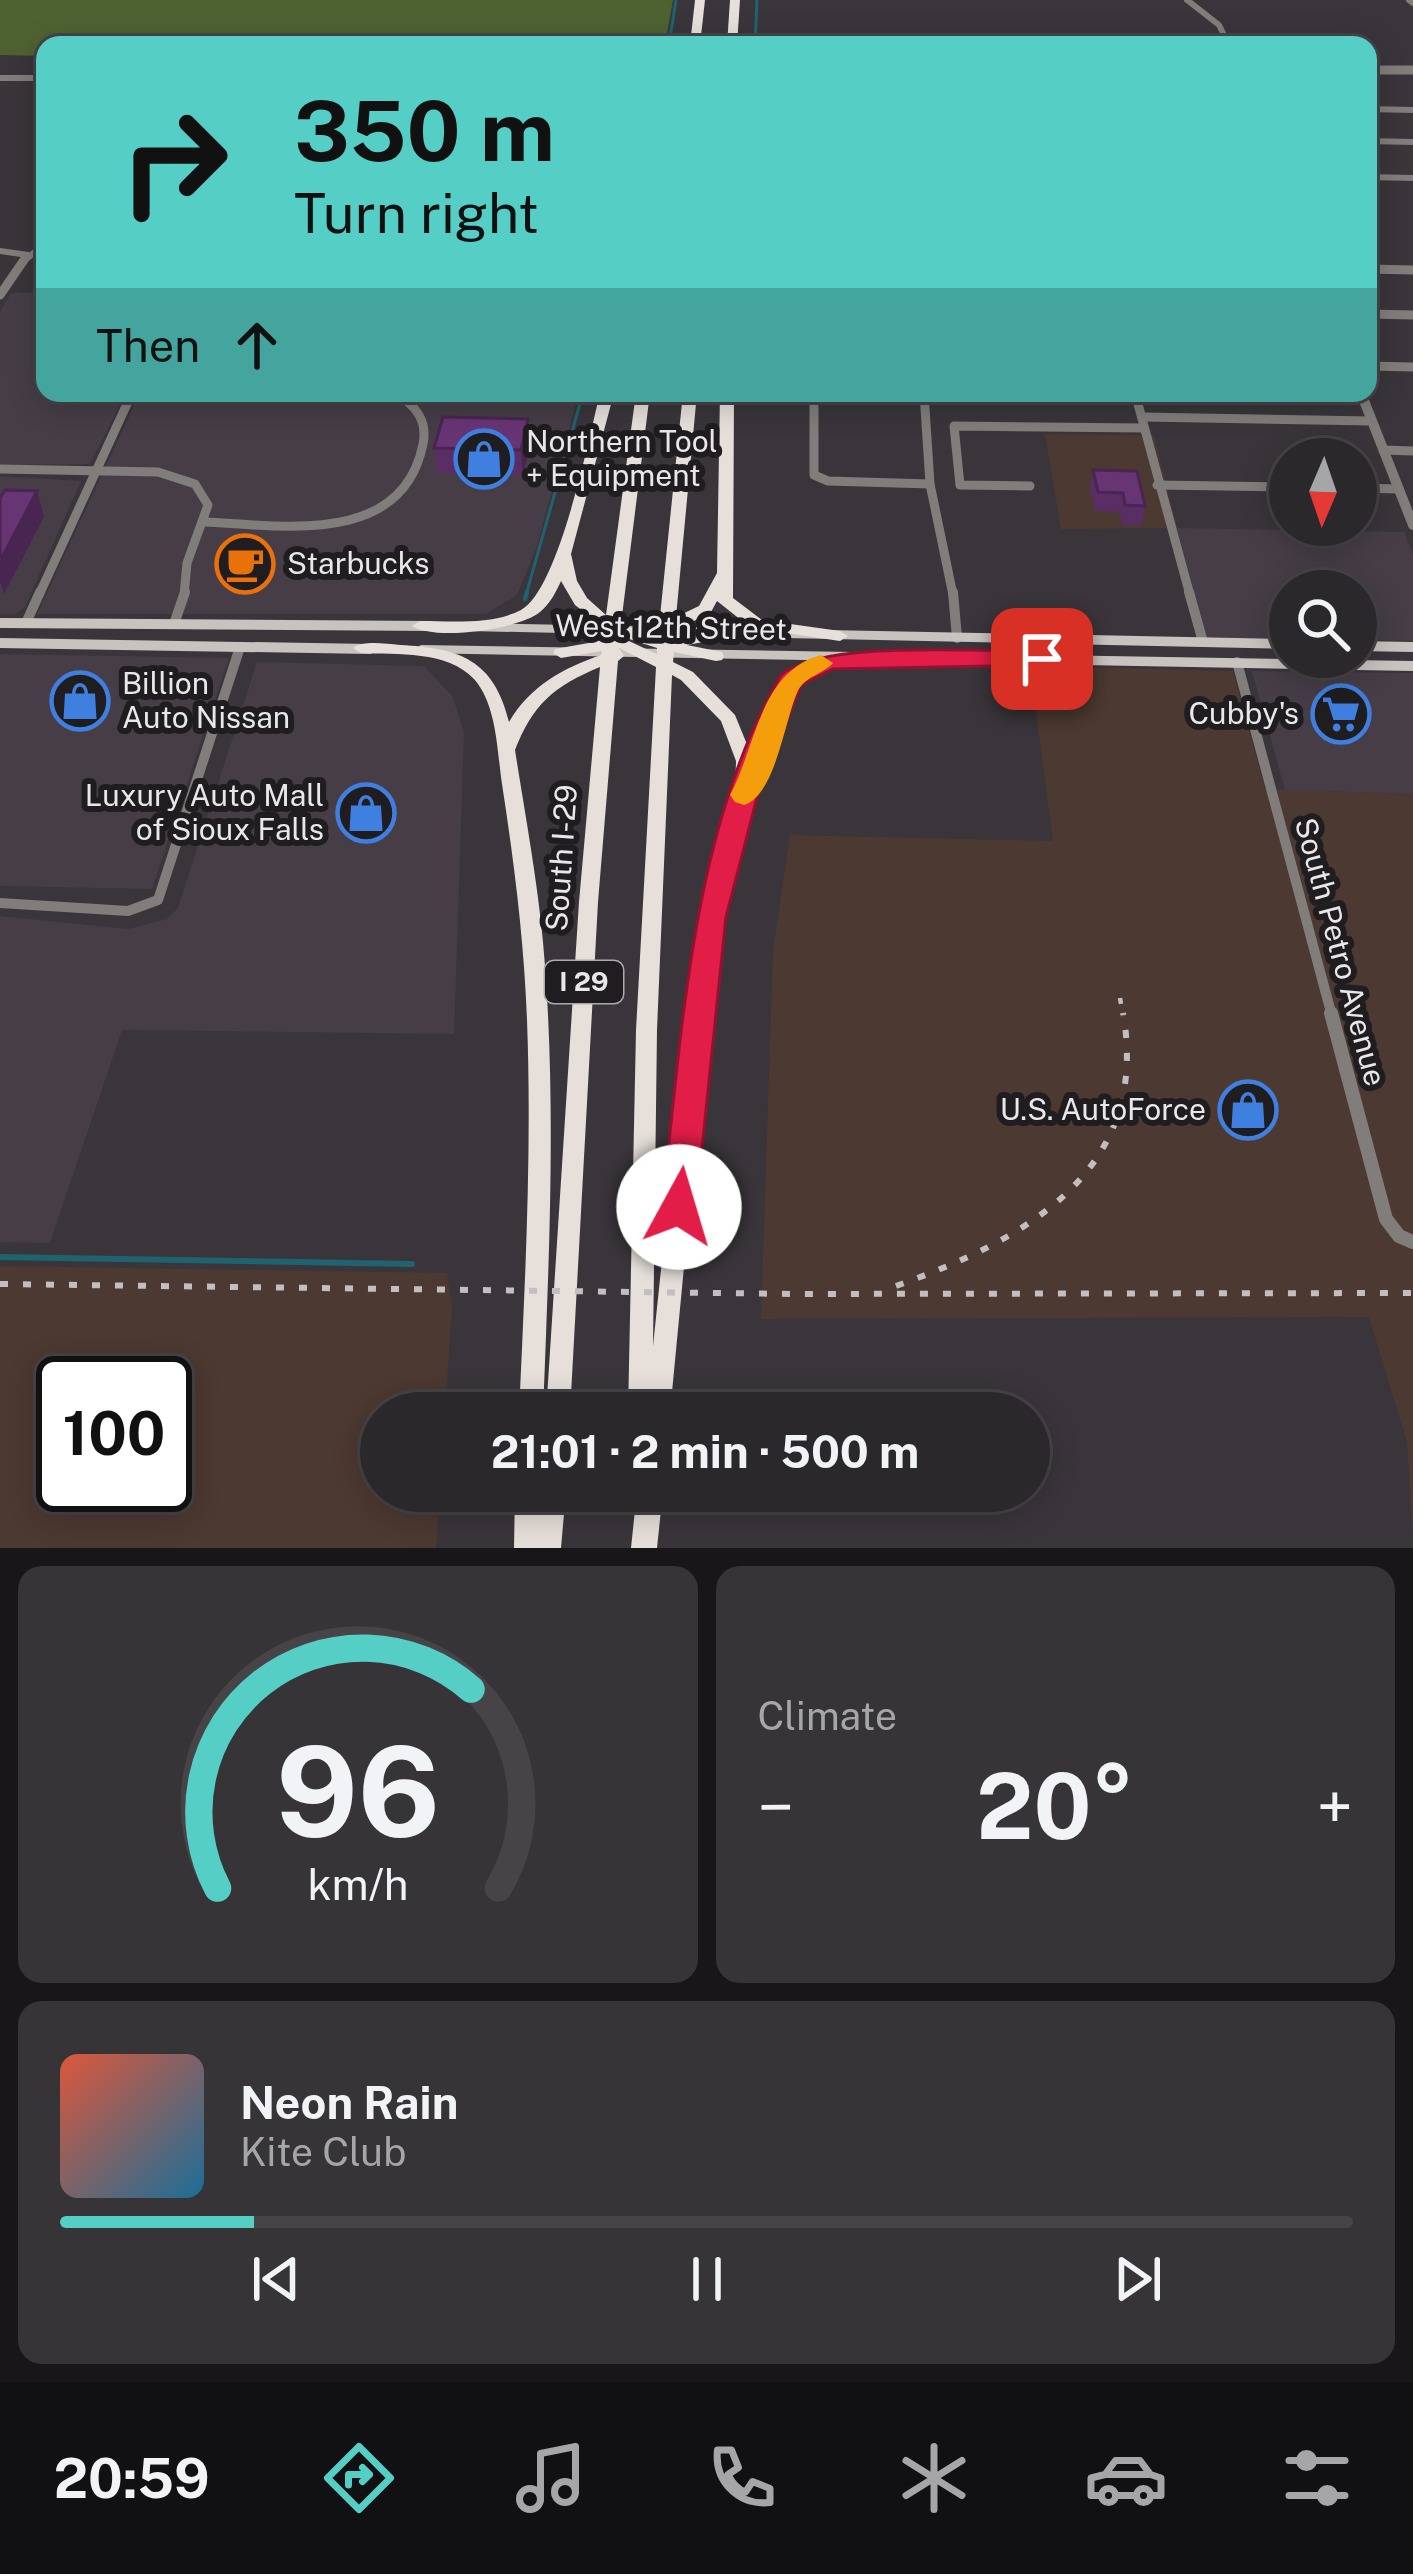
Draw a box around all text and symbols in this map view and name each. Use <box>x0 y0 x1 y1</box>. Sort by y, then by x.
text: 350 m <box>294 81 555 180</box>
icon: right <box>96 84 252 240</box>
text: Turn right <box>294 182 539 245</box>
icon: ahead <box>224 312 290 378</box>
text: Then <box>96 319 200 372</box>
place label: Northern Tool + Equipment <box>526 423 718 493</box>
shop icon: Northern Tool + Equipment <box>453 428 515 490</box>
north arrow <box>1269 438 1377 546</box>
map controls <box>1269 438 1377 678</box>
cafe icon: Starbucks <box>214 533 276 595</box>
place label: Starbucks <box>287 545 429 581</box>
button: search <box>1269 570 1377 678</box>
street label: West 12th Street <box>555 607 787 647</box>
pin <box>991 608 1093 710</box>
icon: arrive <box>1009 626 1075 692</box>
place label: Billion Auto Nissan <box>122 665 290 735</box>
shop icon: Billion Auto Nissan <box>49 670 111 732</box>
supermarket icon: Cubby's <box>1310 683 1372 745</box>
place label: Cubby's <box>1188 695 1299 731</box>
place label: Luxury Auto Mall of Sioux Falls <box>85 777 324 847</box>
shop icon: Luxury Auto Mall of Sioux Falls <box>335 782 397 844</box>
street label: South I-29 <box>538 783 584 933</box>
street label: South Petro Avenue <box>1288 814 1394 1090</box>
road number: I 29 <box>545 961 623 1003</box>
shop icon: U.S. AutoForce <box>1217 1079 1279 1141</box>
place label: U.S. AutoForce <box>1000 1091 1206 1127</box>
position arrow <box>616 1144 742 1270</box>
speed limit sign: 100 <box>36 1356 192 1512</box>
text: 21:01 · 2 min · 500 m <box>491 1425 919 1478</box>
text: Climate <box>758 1693 897 1739</box>
text: 96 <box>276 1718 440 1865</box>
text: 20° <box>976 1753 1134 1859</box>
text: − <box>758 1768 794 1846</box>
text: + <box>1316 1768 1353 1846</box>
text: km/h <box>307 1858 408 1909</box>
text: Neon Rain <box>240 2076 458 2129</box>
text: Kite Club <box>240 2129 406 2175</box>
icon: previous <box>243 2246 309 2312</box>
icon: pause <box>674 2246 740 2312</box>
icon: next <box>1105 2246 1171 2312</box>
icon: directions <box>317 2436 401 2520</box>
icon: music <box>509 2436 593 2520</box>
icon: phone <box>700 2436 784 2520</box>
icon: climate <box>892 2436 976 2520</box>
icon: car <box>1084 2436 1168 2520</box>
icon: filters <box>1275 2436 1359 2520</box>
text: 20:59 <box>54 2447 209 2510</box>

